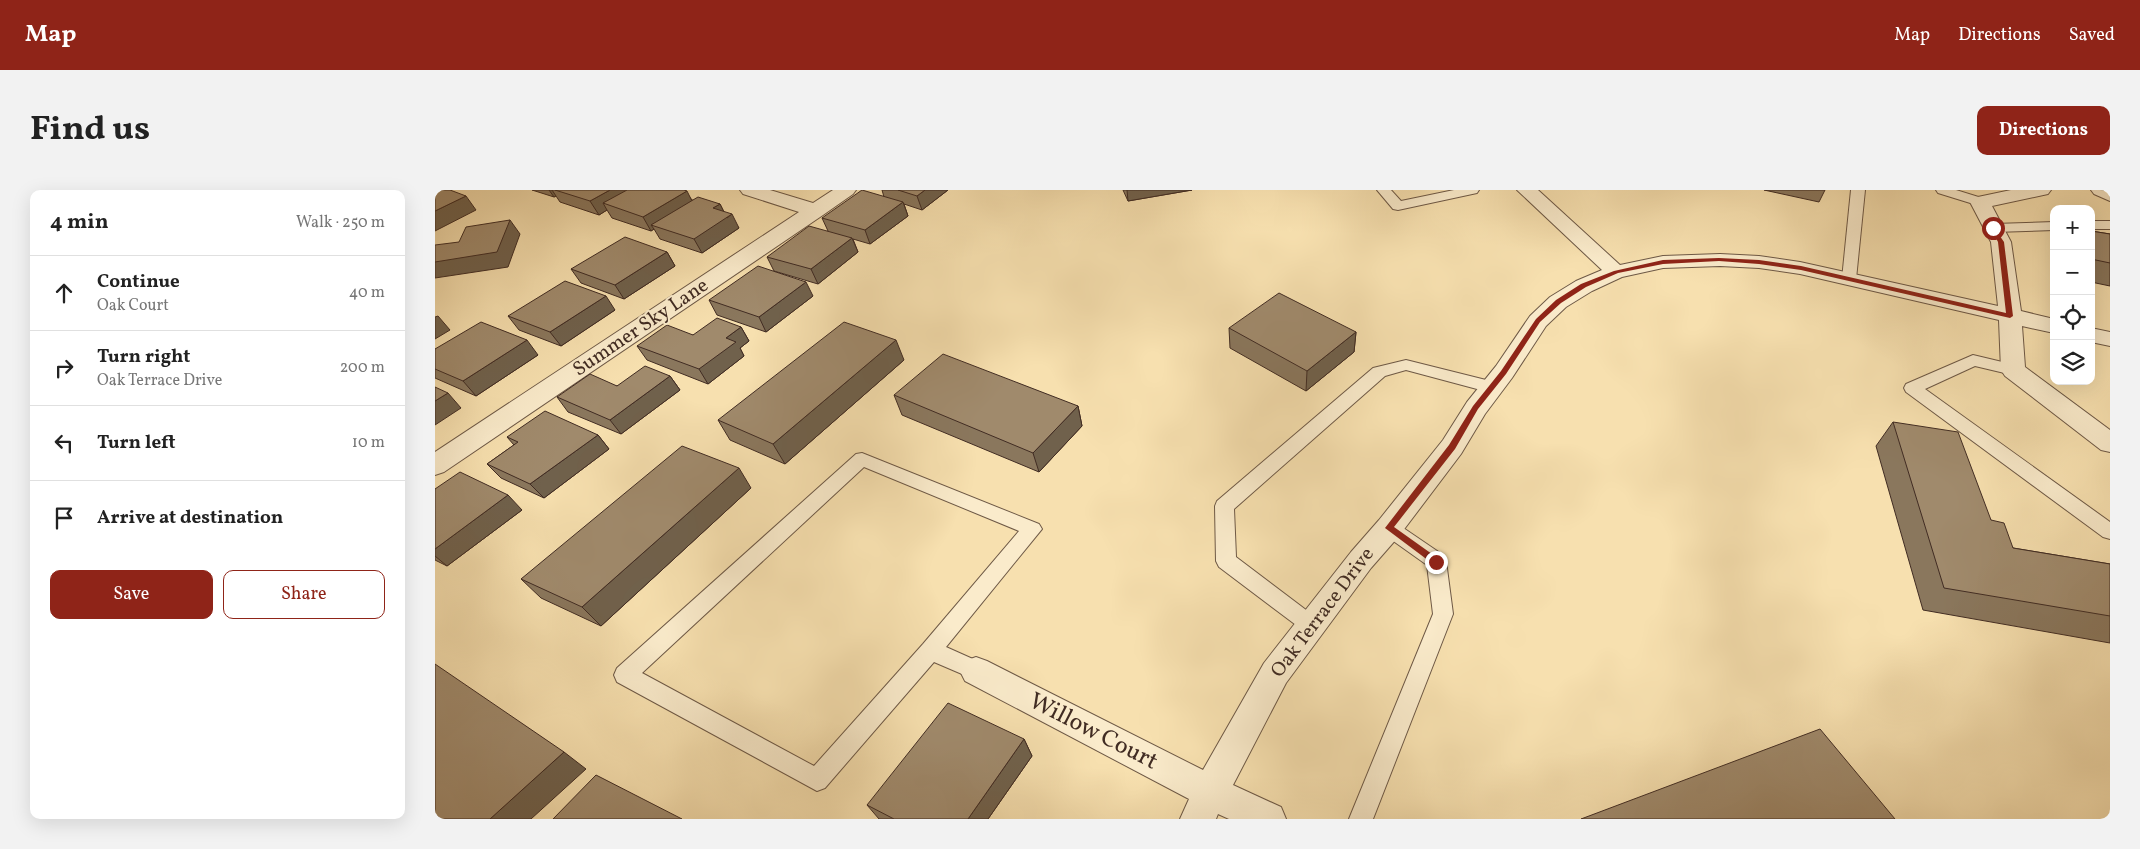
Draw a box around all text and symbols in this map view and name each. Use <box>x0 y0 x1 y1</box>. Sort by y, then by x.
text: Map <box>25 18 76 52</box>
text: Map <box>1894 23 1930 48</box>
text: Directions <box>1958 23 2041 48</box>
text: Saved <box>2069 23 2115 48</box>
text: Find us <box>30 106 150 154</box>
button: Directions <box>1977 106 2110 155</box>
map controls <box>2050 205 2095 385</box>
button: + <box>2050 205 2095 250</box>
text: 4 min <box>50 208 109 237</box>
text: Walk · 250 m <box>296 212 385 234</box>
route start <box>1982 217 2005 240</box>
button: − <box>2050 250 2095 295</box>
text: Continue <box>97 269 180 295</box>
street label: Summer Sky Lane <box>568 272 714 384</box>
icon: ahead <box>50 279 78 307</box>
text: 40 m <box>349 282 385 304</box>
text: Oak Court <box>97 295 169 317</box>
button: locate <box>2050 295 2095 340</box>
button: layers <box>2050 340 2095 385</box>
text: Turn right <box>97 344 190 370</box>
icon: right <box>50 354 78 382</box>
text: 200 m <box>340 357 385 379</box>
text: Oak Terrace Drive <box>97 370 222 392</box>
icon: left <box>50 429 78 457</box>
text: Turn left <box>97 430 176 456</box>
text: 10 m <box>352 432 385 454</box>
icon: arrive <box>50 504 78 532</box>
text: Arrive at destination <box>97 505 283 531</box>
street label: Oak Terrace Drive <box>1265 542 1381 684</box>
route end <box>1425 551 1448 574</box>
button: Save <box>50 570 213 619</box>
button: Share <box>223 570 385 619</box>
street label: Willow Court <box>1023 685 1163 779</box>

